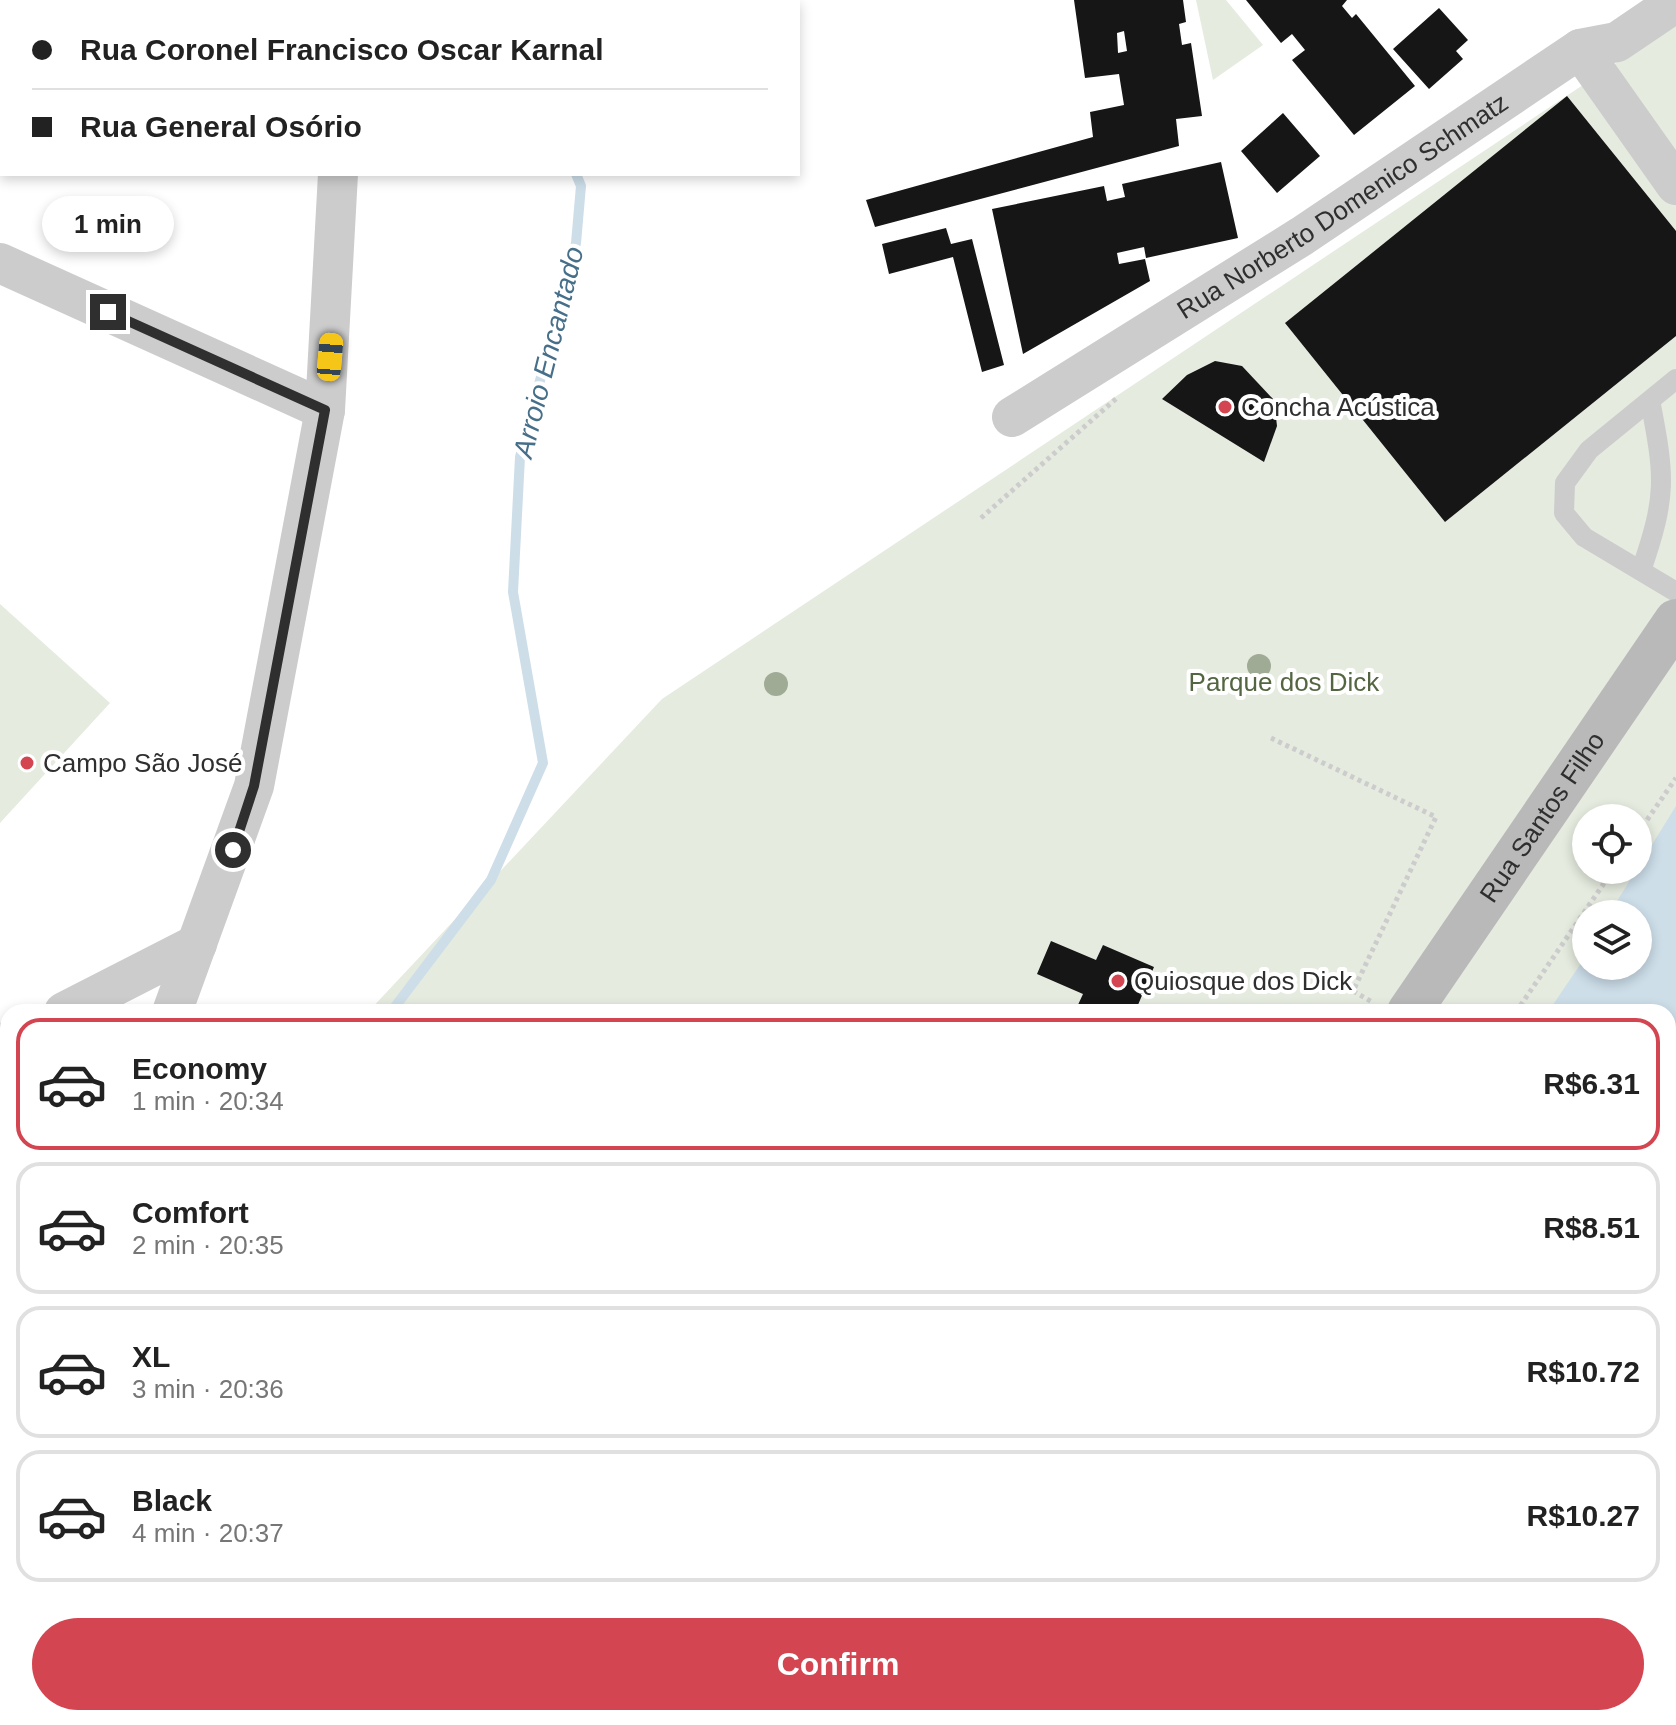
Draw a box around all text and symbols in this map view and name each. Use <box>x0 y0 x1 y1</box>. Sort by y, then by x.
text: Rua Coronel Francisco Oscar Karnal <box>80 33 604 66</box>
street label: Rua Norberto Domenico Schmatz <box>1172 87 1513 325</box>
text: Rua General Osório <box>80 110 362 143</box>
callout: 1 min <box>42 196 174 252</box>
text: 1 min <box>74 209 142 239</box>
water label: Arroio Encantado <box>507 243 590 463</box>
route end <box>90 294 126 330</box>
car <box>316 332 344 382</box>
place label: Concha Acústica <box>1241 392 1435 422</box>
marker: Concha Acústica <box>1216 398 1234 416</box>
park label: Parque dos Dick <box>1189 667 1380 697</box>
street label: Rua Santos Filho <box>1473 726 1611 908</box>
place label: Campo São José <box>43 748 242 778</box>
marker: Campo São José <box>18 754 36 772</box>
map controls <box>1572 804 1652 980</box>
button: locate <box>1572 804 1652 884</box>
route start <box>215 832 251 868</box>
button: layers <box>1572 900 1652 980</box>
place label: Quiosque dos Dick <box>1134 966 1353 996</box>
marker: Quiosque dos Dick <box>1109 972 1127 990</box>
icon: car <box>36 1048 108 1120</box>
text: Economy <box>132 1052 267 1085</box>
text: R$6.31 <box>1543 1067 1640 1100</box>
text: 1 min · 20:34 <box>132 1086 284 1116</box>
icon: car <box>36 1192 108 1264</box>
text: Comfort <box>132 1196 249 1229</box>
text: R$8.51 <box>1543 1211 1640 1244</box>
text: 2 min · 20:35 <box>132 1230 284 1260</box>
icon: car <box>36 1336 108 1408</box>
text: XL <box>132 1340 170 1373</box>
text: R$10.72 <box>1527 1355 1640 1388</box>
text: 3 min · 20:36 <box>132 1374 284 1404</box>
icon: car <box>36 1480 108 1552</box>
text: Black <box>132 1484 212 1517</box>
text: R$10.27 <box>1527 1499 1640 1532</box>
text: 4 min · 20:37 <box>132 1518 284 1548</box>
button: Confirm <box>32 1618 1644 1710</box>

